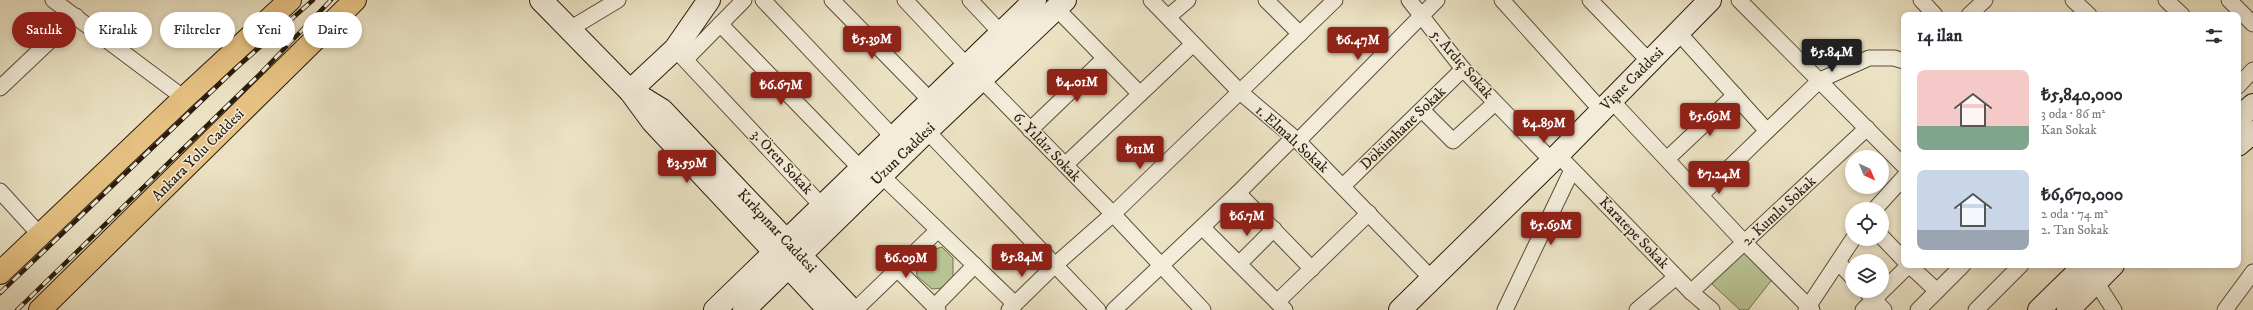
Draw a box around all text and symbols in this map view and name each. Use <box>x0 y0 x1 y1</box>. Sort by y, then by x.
chip: Satılık <box>12 12 76 48</box>
chip: Kiralık <box>84 12 152 48</box>
chip: Filtreler <box>160 12 235 48</box>
chip: Yeni <box>243 12 295 48</box>
chip: Daire <box>303 12 362 48</box>
street label: 5. Ardıç Sokak <box>1427 25 1498 103</box>
text: 14 ilan <box>1917 25 1962 47</box>
icon: filters <box>2203 25 2225 47</box>
pin: ₺5.39M <box>839 26 905 60</box>
pin: ₺6.47M <box>1325 27 1391 61</box>
text: ₺5.39M <box>852 31 892 47</box>
text: ₺6.47M <box>1336 32 1380 48</box>
pin: ₺5.84M <box>1799 39 1865 73</box>
street label: Vişne Caddesi <box>1596 43 1668 115</box>
text: ₺5.84M <box>1811 44 1853 60</box>
pin: ₺4.01M <box>1044 69 1110 103</box>
pin: ₺6.67M <box>748 72 814 106</box>
text: ₺4.01M <box>1056 74 1098 90</box>
text: ₺6.67M <box>760 77 802 93</box>
street label: Dökümhane Sokak <box>1356 82 1450 174</box>
text: ₺5,840,000 <box>2041 84 2123 106</box>
icon: home <box>1949 86 1997 134</box>
street label: 1. Elmalı Sokak <box>1251 101 1333 178</box>
pin: ₺5.69M <box>1677 103 1743 137</box>
street label: Ankara Yolu Caddesi <box>148 105 248 205</box>
text: 3 oda · 86 m² <box>2041 106 2105 122</box>
street label: 6. Yıldız Sokak <box>1009 108 1085 186</box>
text: ₺5.69M <box>1689 108 1731 124</box>
pin: ₺4.89M <box>1511 110 1577 144</box>
text: ₺4.89M <box>1522 115 1566 131</box>
street label: Uzun Caddesi <box>867 118 939 189</box>
text: Kan Sokak <box>2041 122 2097 138</box>
street label: 3. Ören Sokak <box>747 125 817 199</box>
pin: ₺11M <box>1116 136 1164 170</box>
text: ₺11M <box>1126 141 1154 157</box>
pin: ₺3.59M <box>654 150 720 184</box>
north arrow <box>1845 150 1889 194</box>
map controls <box>1845 150 1889 298</box>
text: ₺3.59M <box>667 155 707 171</box>
pin: ₺7.24M <box>1686 161 1752 195</box>
text: ₺7.24M <box>1697 166 1741 182</box>
street label: 2. Kumlu Sokak <box>1738 171 1820 250</box>
text: ₺6,670,000 <box>2041 184 2123 206</box>
street label: Kırkpınar Caddesi <box>733 185 821 277</box>
icon: home <box>1949 186 1997 234</box>
street label: Karatepe Sokak <box>1595 193 1674 274</box>
button: locate <box>1845 202 1889 246</box>
pin: ₺6.7M <box>1219 203 1275 237</box>
text: 2 oda · 74 m² <box>2041 206 2108 222</box>
text: ₺6.7M <box>1229 208 1265 224</box>
pin: ₺5.69M <box>1518 212 1584 246</box>
text: ₺5.69M <box>1530 217 1572 233</box>
text: 2. Tan Sokak <box>2041 222 2109 238</box>
pin: ₺5.84M <box>989 244 1055 278</box>
pin: ₺6.09M <box>873 245 939 279</box>
text: ₺5.84M <box>1001 249 1043 265</box>
text: ₺6.09M <box>885 250 927 266</box>
button: layers <box>1845 254 1889 298</box>

